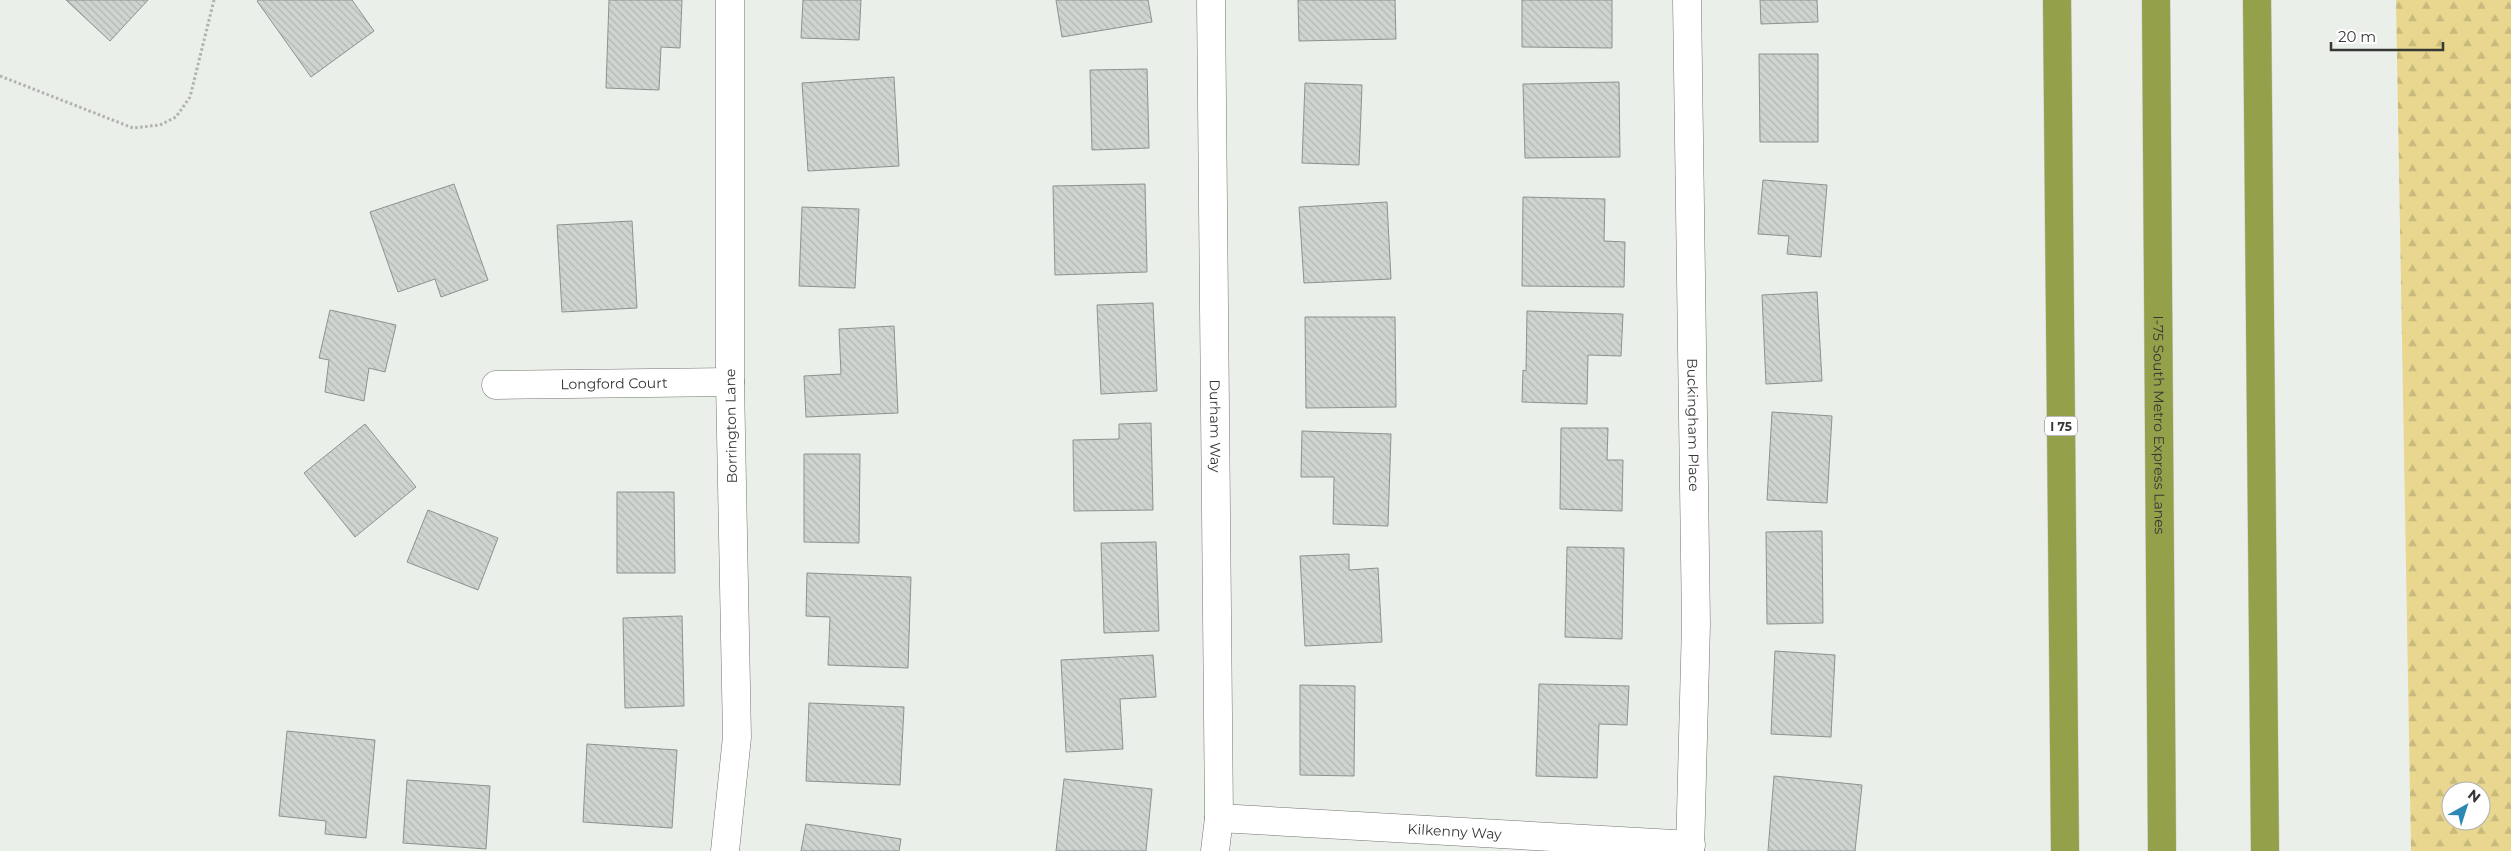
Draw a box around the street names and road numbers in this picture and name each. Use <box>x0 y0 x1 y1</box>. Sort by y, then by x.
street label: I-75 South Metro Express Lanes <box>2149 316 2169 535</box>
street label: Buckingham Place <box>1683 358 1703 492</box>
street label: Borrington Lane <box>721 368 741 484</box>
street label: Longford Court <box>560 374 668 393</box>
street label: Durham Way <box>1206 379 1225 473</box>
road number: I 75 <box>2045 416 2077 436</box>
street label: Kilkenny Way <box>1407 820 1503 843</box>

